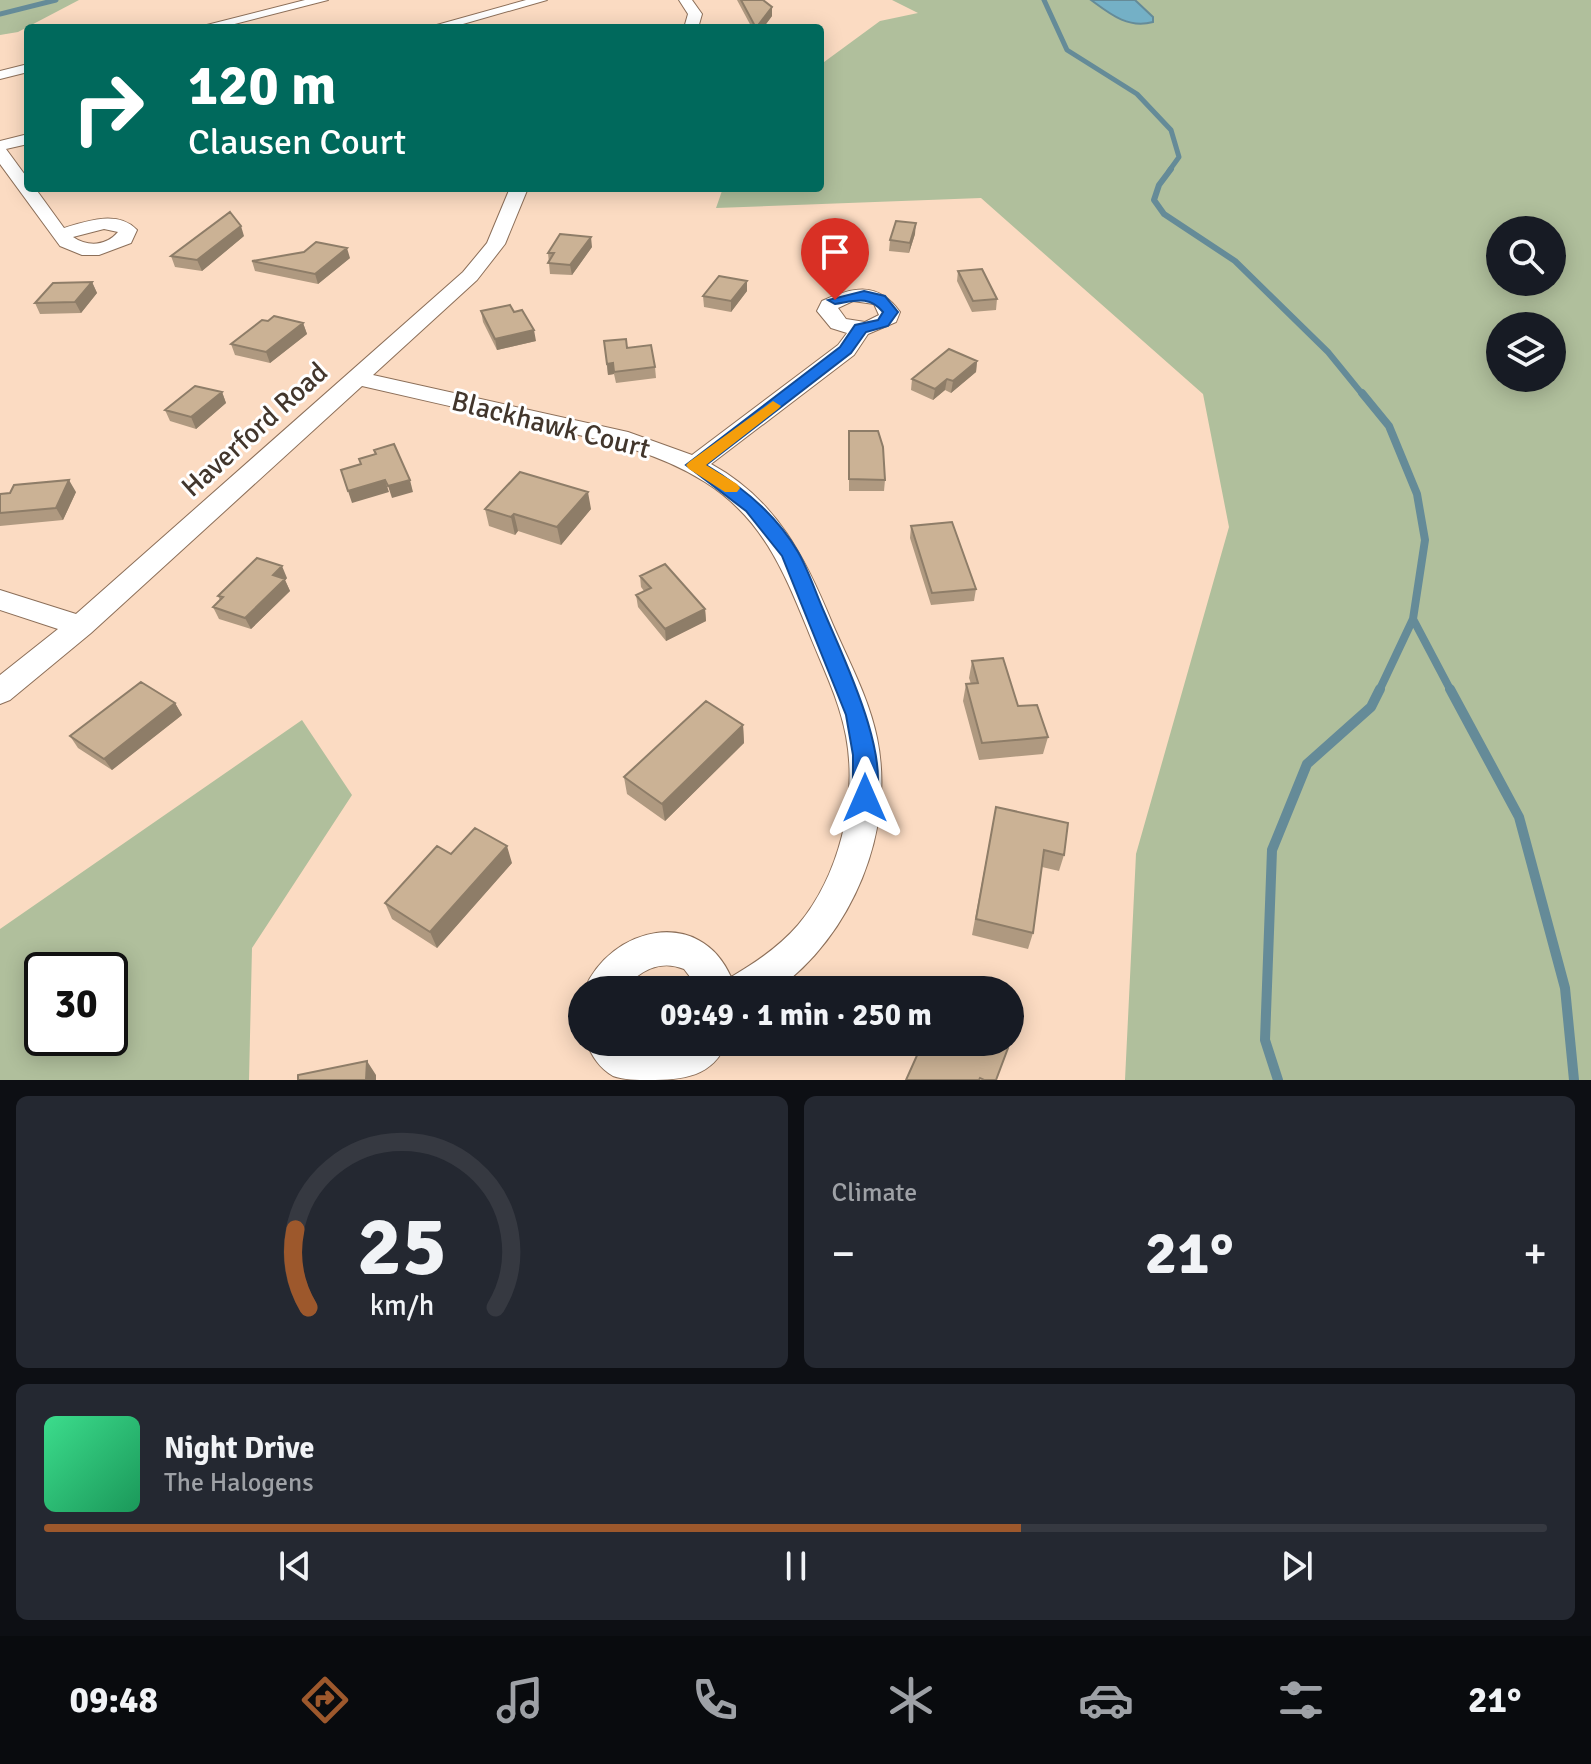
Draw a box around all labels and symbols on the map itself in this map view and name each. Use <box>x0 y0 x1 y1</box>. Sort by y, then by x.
pin <box>801 218 869 300</box>
street label: Haverford Road <box>175 355 335 504</box>
street label: Blackhawk Court <box>448 384 654 466</box>
position arrow <box>823 756 907 840</box>
speed limit sign: 30 <box>24 952 128 1056</box>

